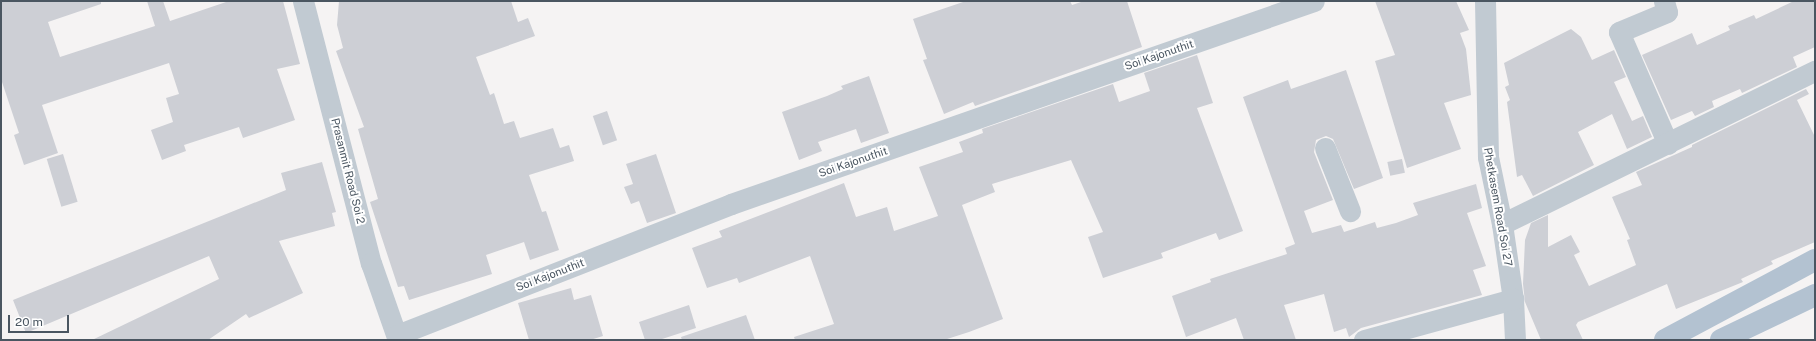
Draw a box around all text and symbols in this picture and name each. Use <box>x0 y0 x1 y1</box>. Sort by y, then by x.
street label: Soi Kajonuthit <box>1123 37 1195 73</box>
street label: Prasanmit Road Soi 2 <box>328 117 368 225</box>
street label: Soi Kajonuthit <box>817 144 889 180</box>
street label: Phetkasem Road Soi 27 <box>1481 147 1515 267</box>
street label: Soi Kajonuthit <box>514 256 586 294</box>
scale bar <box>10 307 71 333</box>
text: 20 m <box>15 315 43 329</box>

